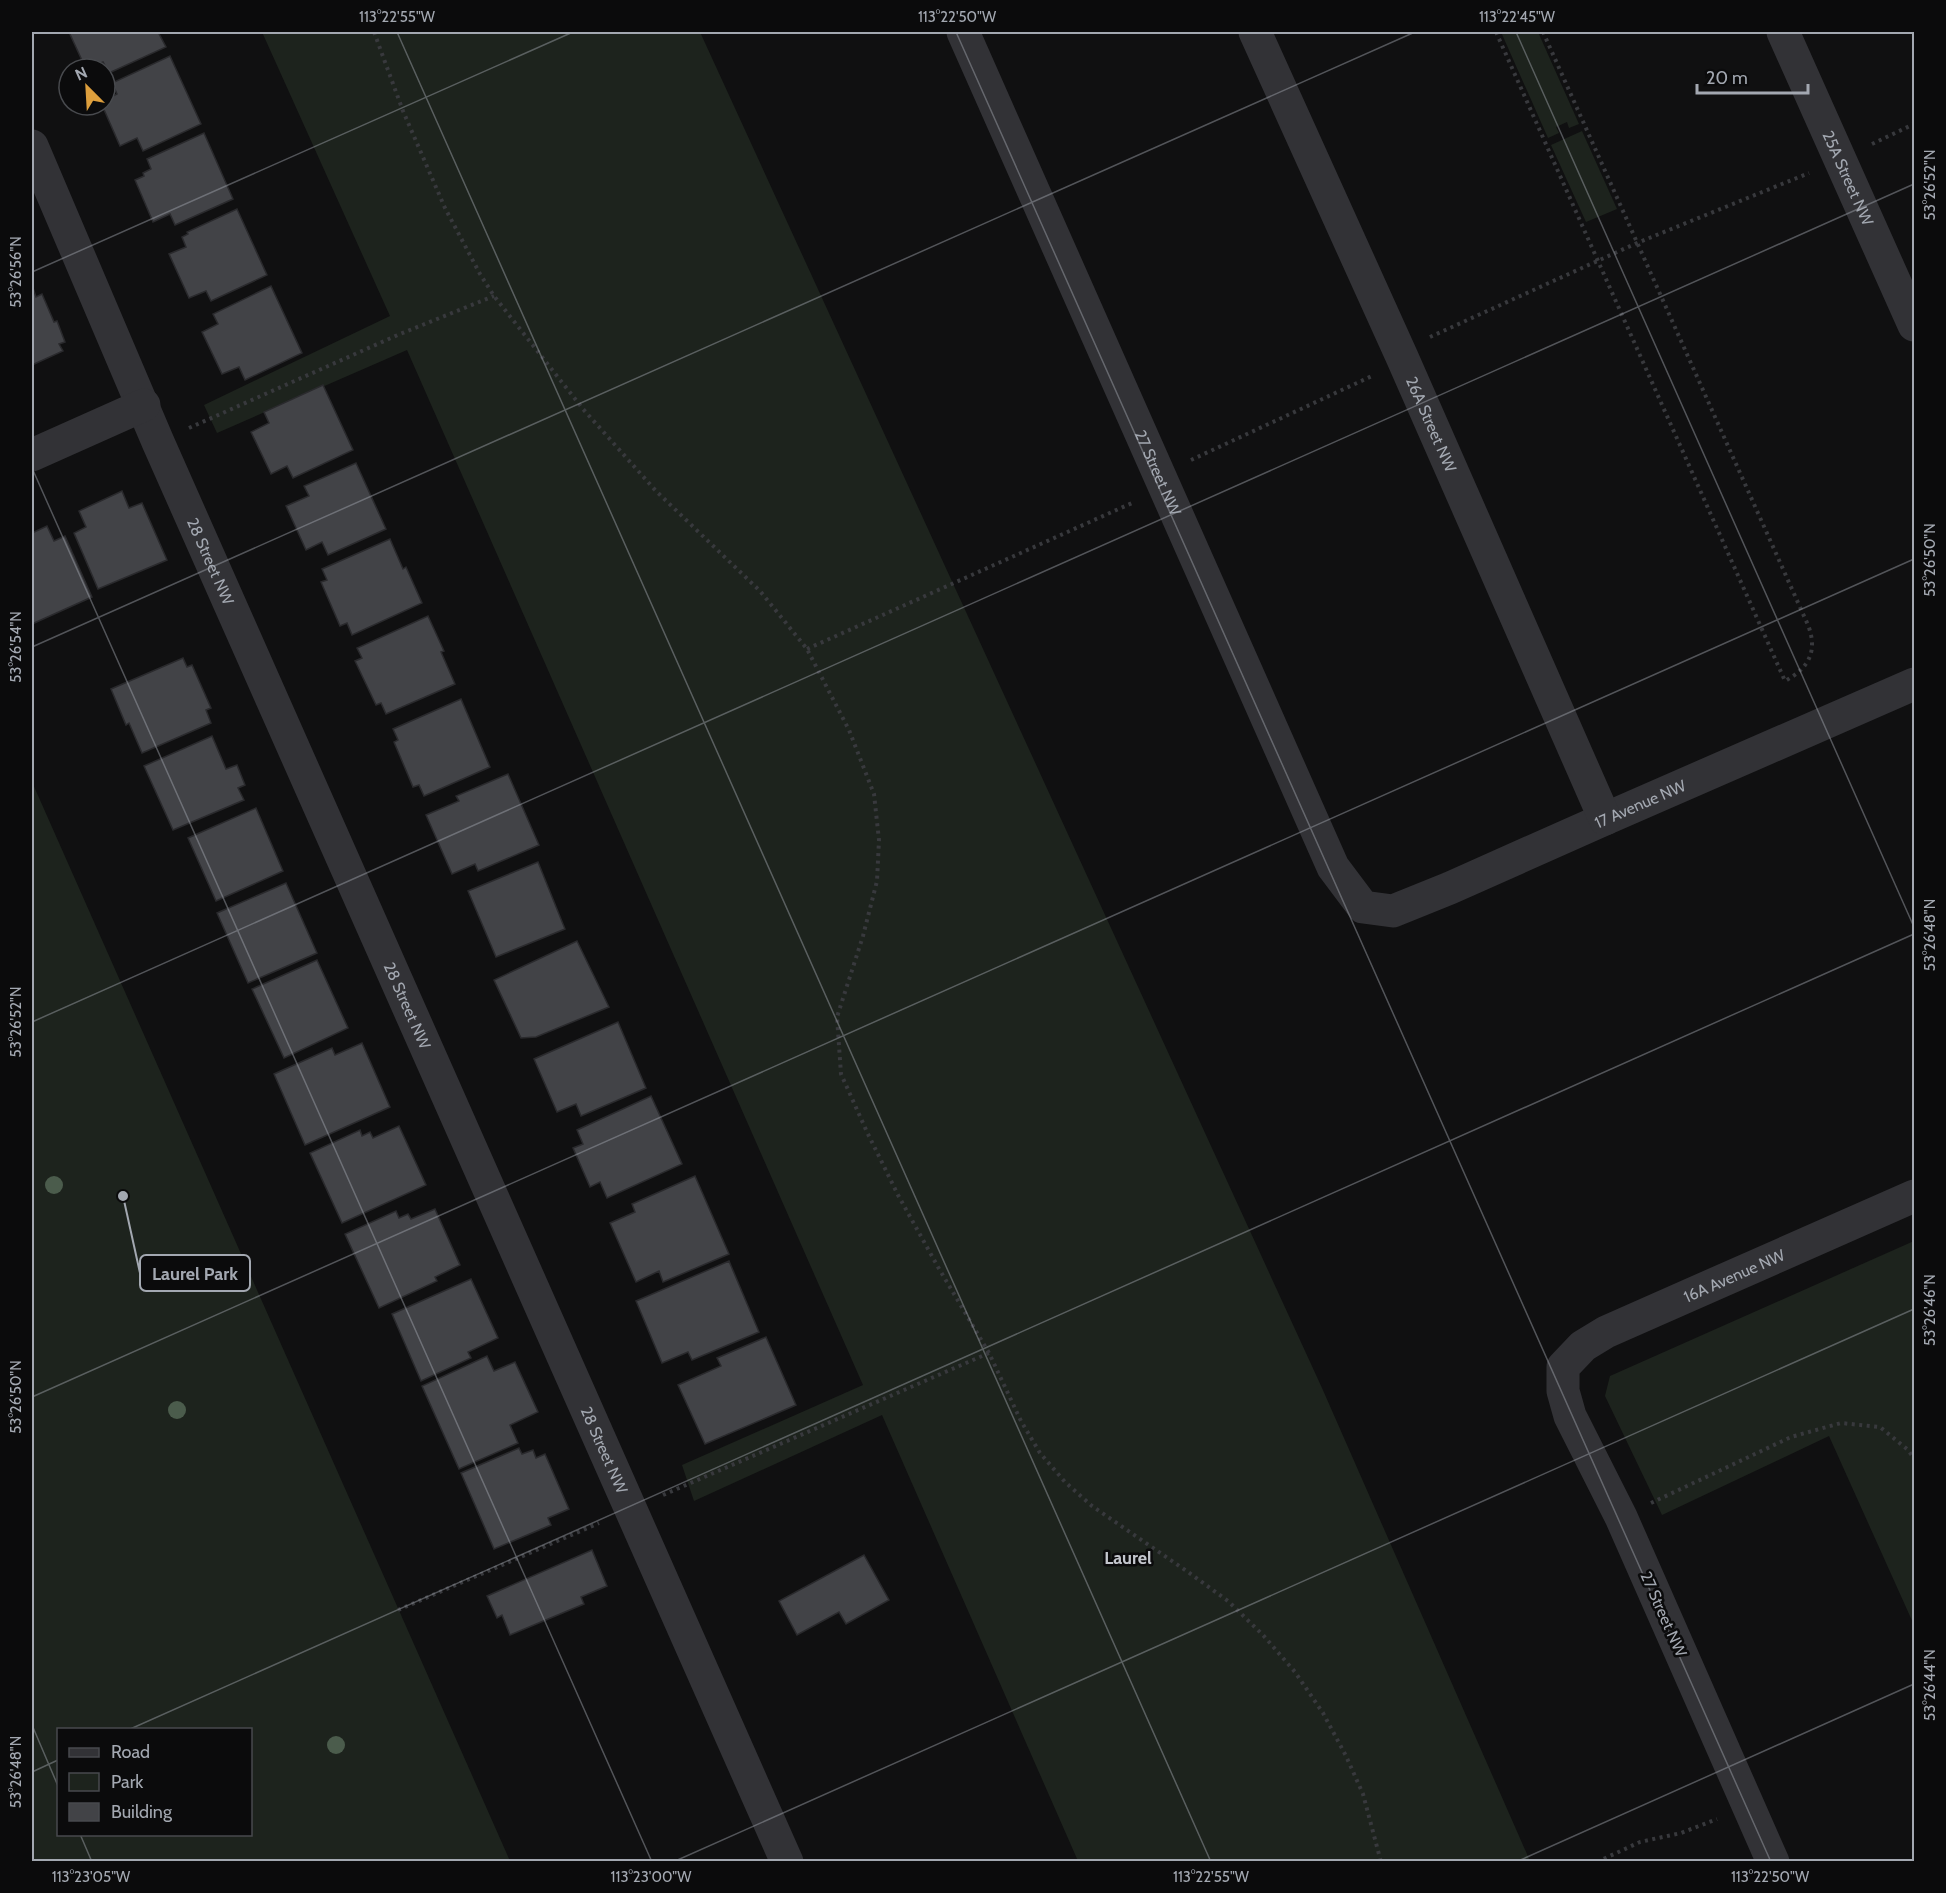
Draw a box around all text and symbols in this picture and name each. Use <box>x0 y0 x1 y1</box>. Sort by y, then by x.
text: 113°22'55"W <box>359 8 436 26</box>
text: 113°22'50"W <box>918 8 997 26</box>
text: 113°22'45"W <box>1479 8 1556 26</box>
north arrow <box>57 57 117 117</box>
scale bar <box>1697 57 1808 95</box>
text: N <box>72 63 90 85</box>
text: 20 m <box>1706 67 1748 89</box>
street label: 25A Street NW <box>1818 128 1878 229</box>
text: 53°26'52"N <box>1921 150 1939 220</box>
text: 53°26'56"N <box>7 236 25 308</box>
street label: 26A Street NW <box>1402 374 1461 476</box>
street label: 27 Street NW <box>1131 427 1185 519</box>
street label: 28 Street NW <box>183 515 238 608</box>
text: 53°26'50"N <box>1921 523 1939 597</box>
text: 53°26'54"N <box>7 611 25 683</box>
street label: 17 Avenue NW <box>1592 776 1690 832</box>
text: 53°26'48"N <box>1921 899 1939 971</box>
street label: 28 Street NW <box>380 959 435 1053</box>
text: 53°26'52"N <box>7 987 25 1057</box>
street label: 16A Avenue NW <box>1681 1245 1789 1307</box>
callout: Laurel Park <box>140 1255 250 1291</box>
text: Laurel Park <box>152 1263 238 1285</box>
text: 53°26'46"N <box>1921 1274 1939 1346</box>
text: 53°26'50"N <box>7 1360 25 1434</box>
street label: 28 Street NW <box>576 1404 632 1497</box>
district label: Laurel <box>1104 1547 1152 1569</box>
street label: 27 Street NW <box>1636 1569 1691 1660</box>
text: 53°26'44"N <box>1921 1649 1939 1721</box>
legend <box>57 1728 252 1836</box>
text: 53°26'48"N <box>7 1736 25 1808</box>
text: Road <box>111 1741 150 1763</box>
text: Park <box>111 1771 144 1793</box>
text: Building <box>111 1801 173 1823</box>
text: 113°23'05"W <box>52 1868 131 1886</box>
text: 113°23'00"W <box>611 1868 692 1886</box>
text: 113°22'55"W <box>1173 1868 1250 1886</box>
text: 113°22'50"W <box>1731 1868 1810 1886</box>

